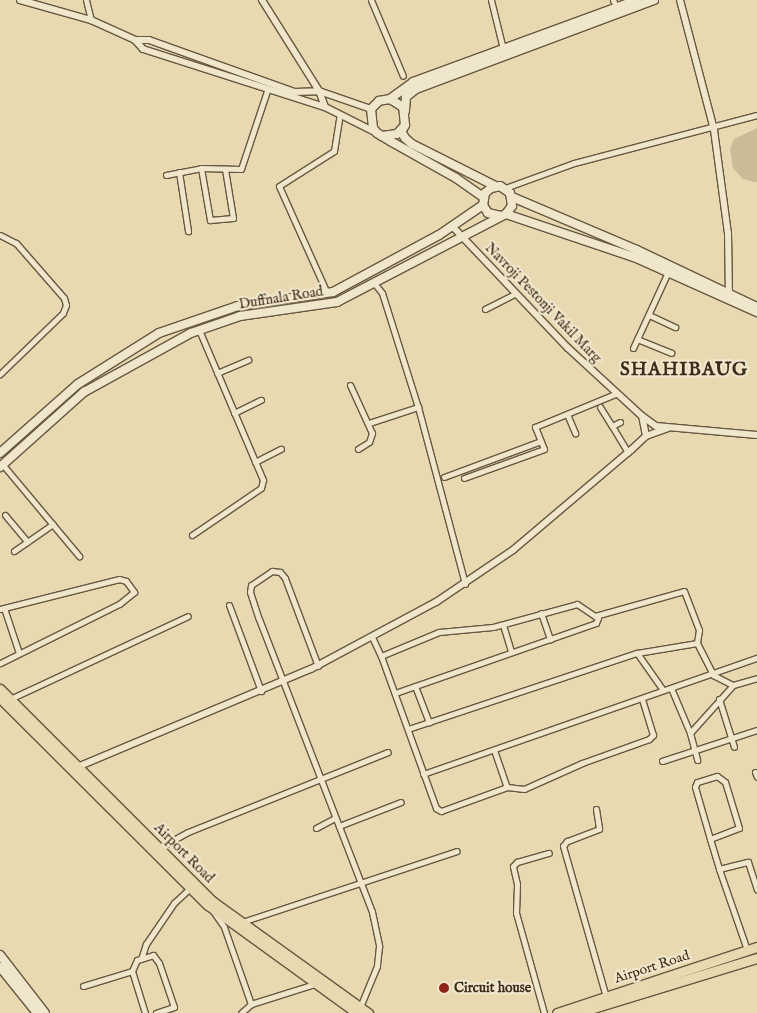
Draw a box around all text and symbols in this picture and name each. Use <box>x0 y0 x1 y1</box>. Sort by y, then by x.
street label: Navroji Pestonji Vakil Marg <box>481 240 605 366</box>
street label: Duffnala Road <box>238 283 324 313</box>
district label: SHAHIBAUG <box>619 360 749 382</box>
street label: Airport Road <box>150 819 218 887</box>
street label: Airport Road <box>612 947 692 987</box>
place label: Circuit house <box>454 980 531 996</box>
marker: Circuit house <box>438 982 450 994</box>

